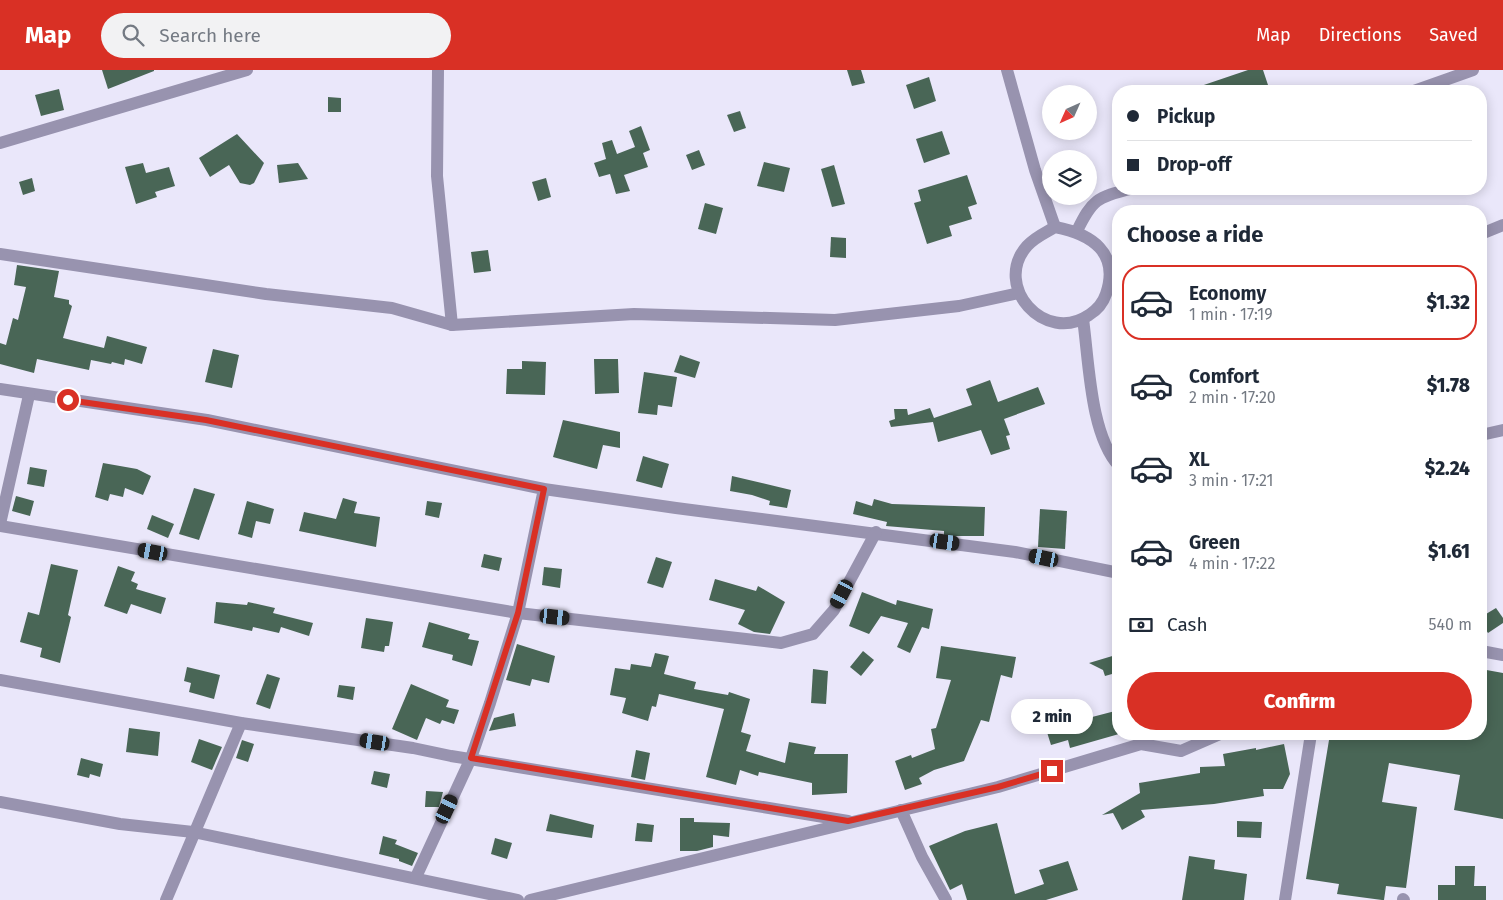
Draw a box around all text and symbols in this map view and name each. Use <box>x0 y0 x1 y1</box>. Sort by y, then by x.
search box <box>101 13 451 58</box>
text: Map <box>25 21 71 49</box>
icon: search <box>119 21 147 49</box>
text: Search here <box>159 24 261 47</box>
text: Map <box>1256 24 1291 46</box>
text: Directions <box>1319 24 1401 46</box>
text: Saved <box>1429 24 1478 46</box>
north arrow <box>1042 85 1098 140</box>
map controls <box>1042 85 1097 205</box>
text: Pickup <box>1157 105 1215 128</box>
button: layers <box>1042 150 1097 205</box>
text: Drop-off <box>1157 153 1231 176</box>
text: Choose a ride <box>1127 221 1263 248</box>
icon: car <box>1129 280 1174 325</box>
text: Economy <box>1189 282 1266 305</box>
text: $1.32 <box>1427 291 1470 314</box>
text: 1 min · 17:19 <box>1189 305 1273 324</box>
icon: car <box>1129 363 1174 408</box>
text: Comfort <box>1189 365 1259 388</box>
text: $1.78 <box>1427 374 1470 397</box>
text: 2 min · 17:20 <box>1189 388 1276 407</box>
route start <box>57 389 79 411</box>
icon: car <box>1129 446 1174 491</box>
text: XL <box>1189 448 1210 471</box>
text: $2.24 <box>1425 457 1470 480</box>
text: 3 min · 17:21 <box>1189 471 1273 490</box>
icon: car <box>1129 529 1174 574</box>
text: Green <box>1189 531 1240 554</box>
car <box>929 532 960 552</box>
text: $1.61 <box>1428 540 1470 563</box>
car <box>136 542 169 562</box>
car <box>1027 548 1060 568</box>
text: 4 min · 17:22 <box>1189 554 1275 573</box>
car <box>828 577 855 611</box>
car <box>539 608 570 626</box>
icon: cash <box>1127 611 1155 639</box>
text: Cash <box>1167 613 1208 636</box>
text: 540 m <box>1429 615 1472 634</box>
button: Confirm <box>1127 672 1472 730</box>
callout: 2 min <box>1011 698 1093 734</box>
text: 2 min <box>1032 707 1072 726</box>
car <box>359 732 390 752</box>
route end <box>1041 760 1063 782</box>
car <box>433 792 460 826</box>

